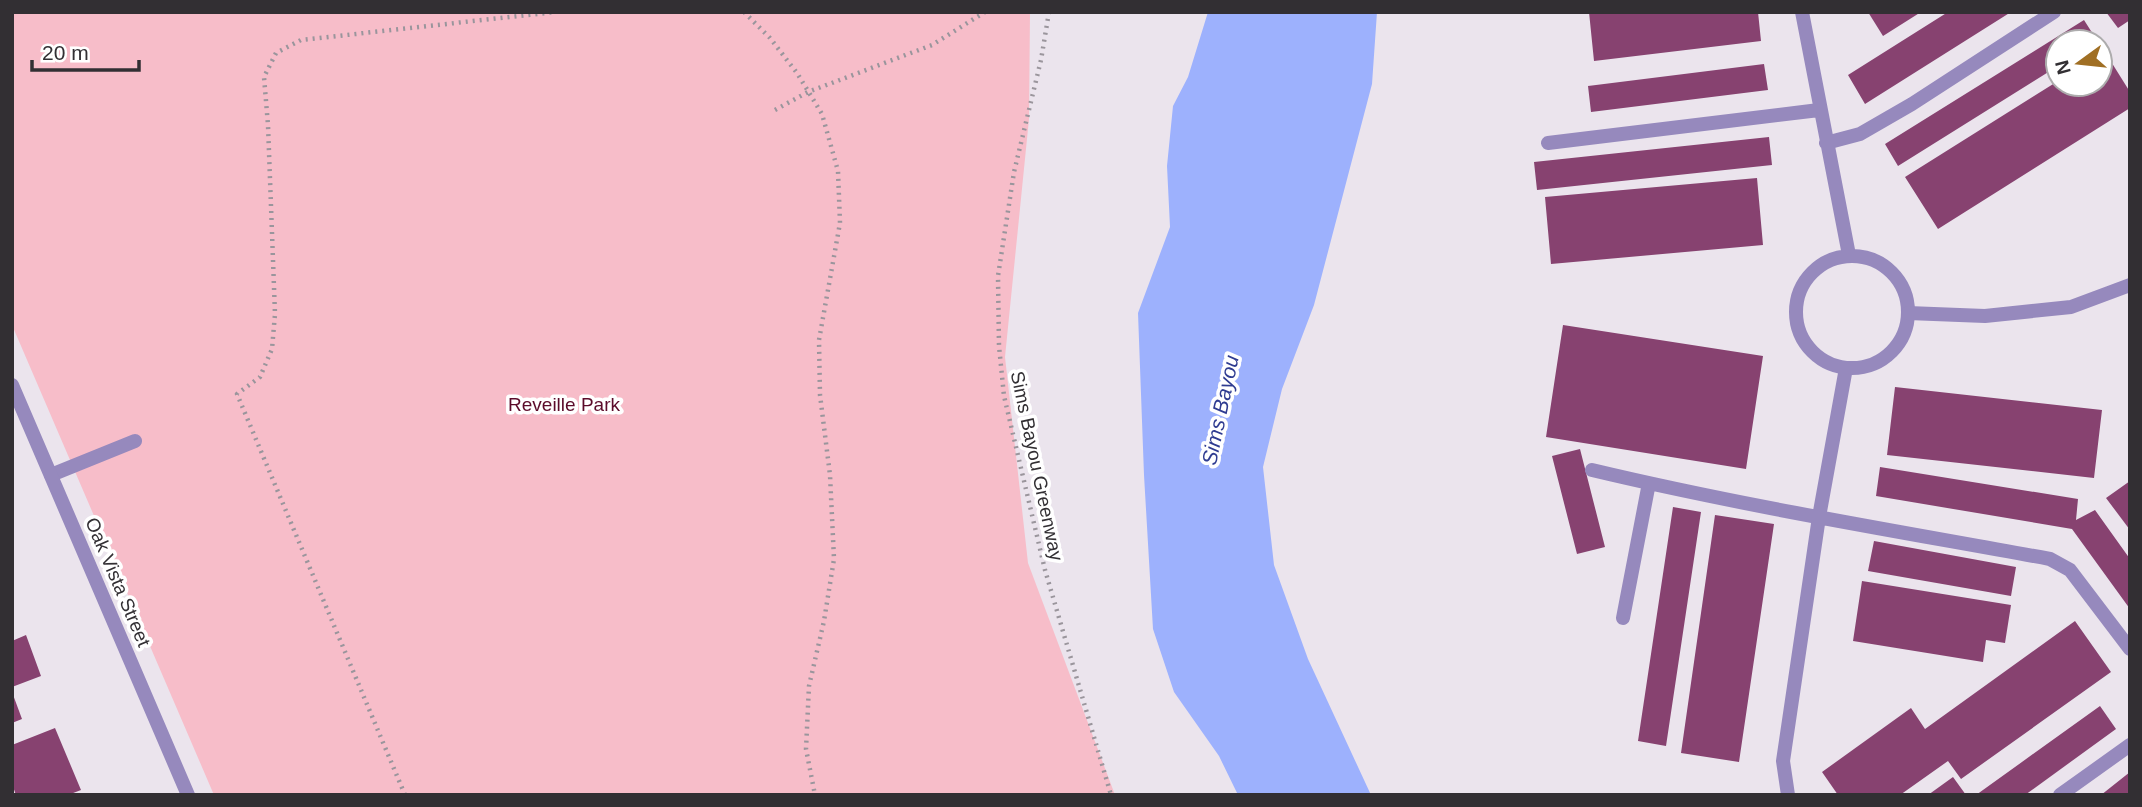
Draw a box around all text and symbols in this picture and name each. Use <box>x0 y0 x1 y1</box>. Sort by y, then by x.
scale bar <box>32 28 138 72</box>
north arrow <box>2044 28 2114 98</box>
text: 20 m <box>42 41 89 64</box>
text: N <box>2051 58 2075 77</box>
water label: Sims Bayou <box>1197 352 1243 467</box>
street label: Sims Bayou Greenway <box>1007 369 1067 563</box>
park label: Reveille Park <box>508 394 620 415</box>
street label: Oak Vista Street <box>81 514 155 650</box>

